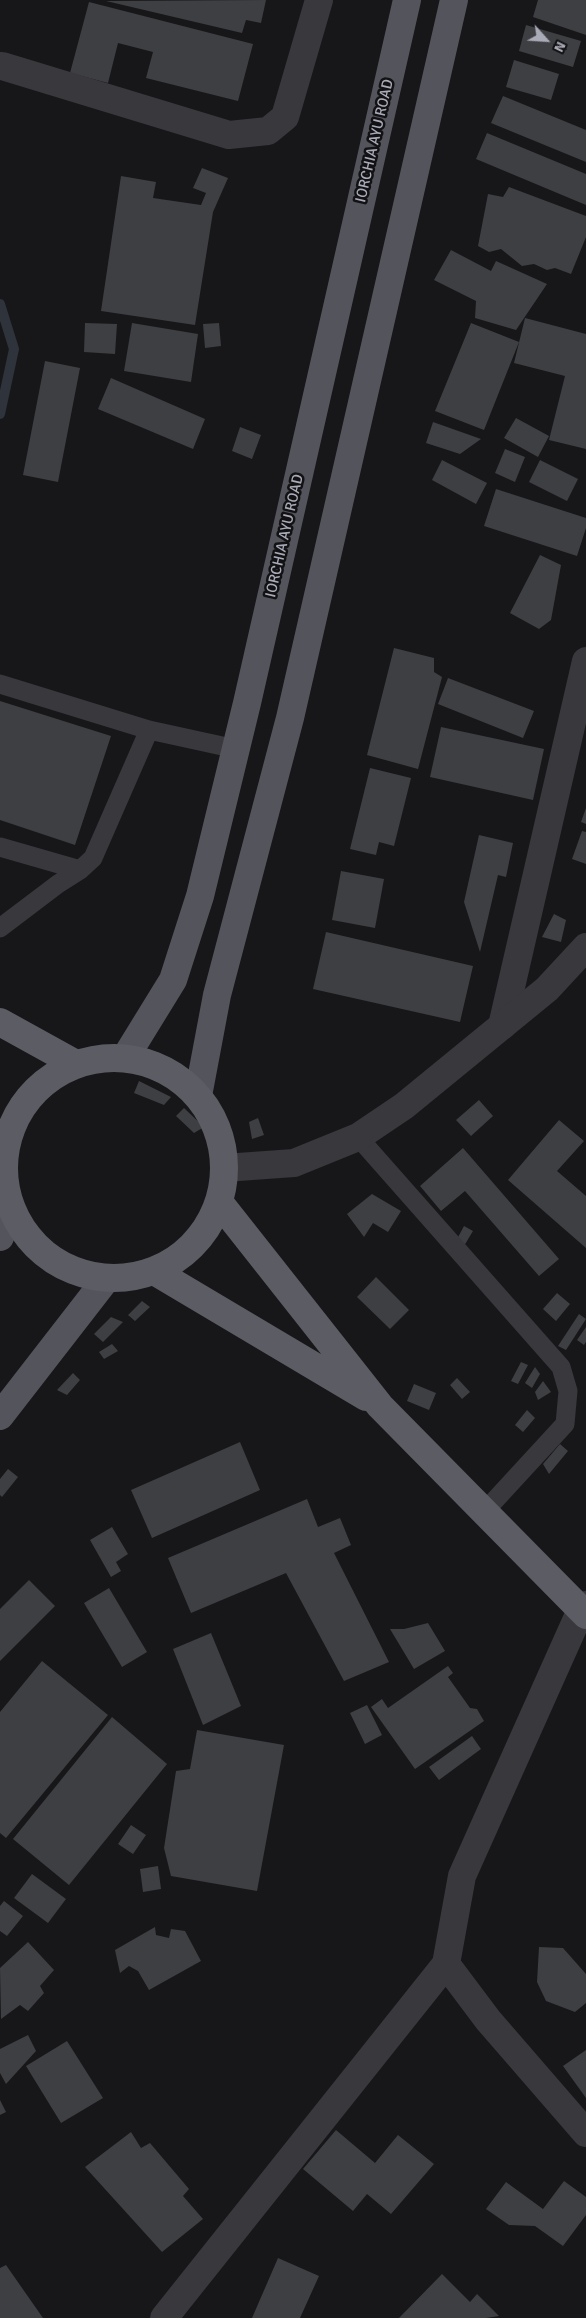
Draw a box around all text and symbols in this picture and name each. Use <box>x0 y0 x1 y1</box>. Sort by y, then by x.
north arrow <box>521 15 571 65</box>
text: N <box>550 39 570 55</box>
street label: IORCHIA AYU ROAD <box>352 78 398 204</box>
street label: IORCHIA AYU ROAD <box>262 473 308 599</box>

